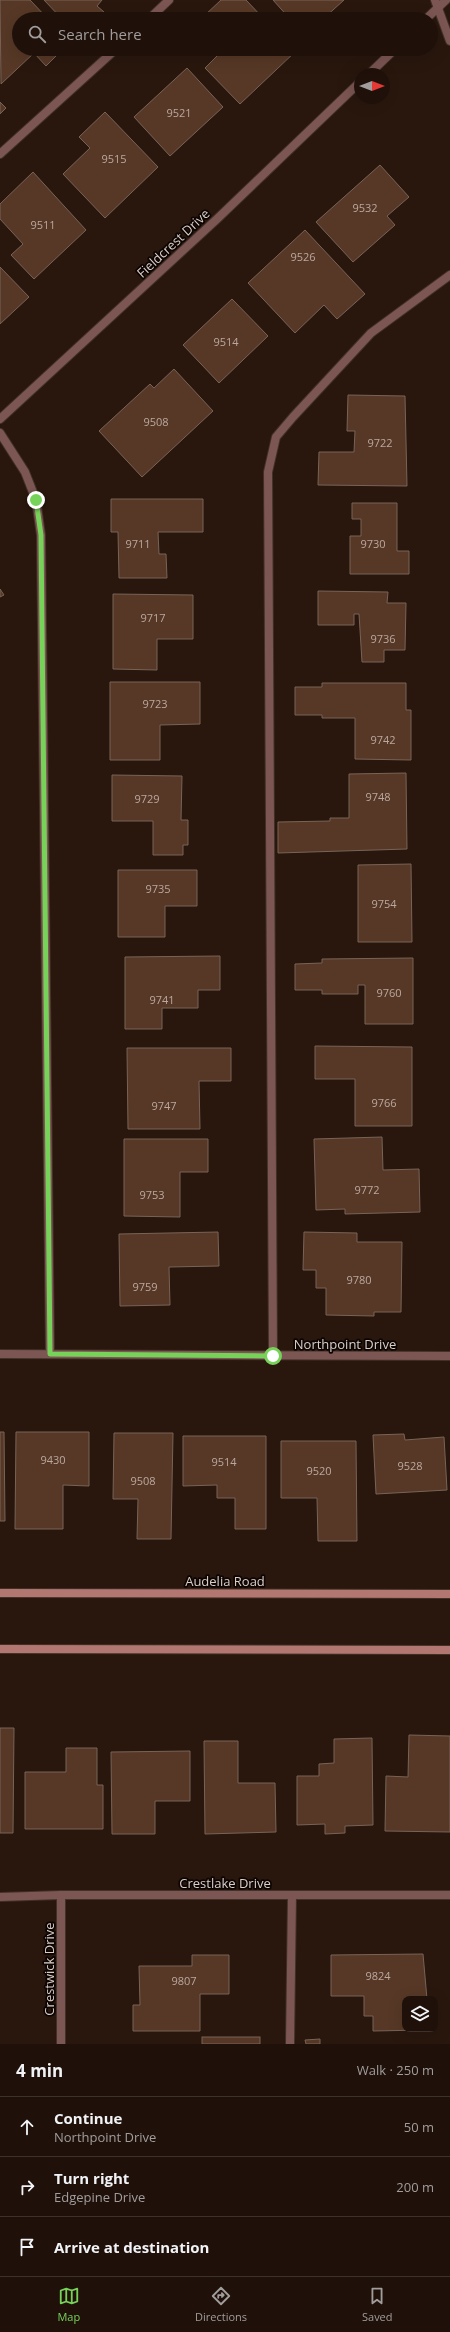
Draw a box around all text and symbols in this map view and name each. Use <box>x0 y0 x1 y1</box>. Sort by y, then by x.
search box <box>12 12 438 56</box>
icon: search <box>26 23 48 45</box>
text: Search here <box>58 24 142 44</box>
north arrow <box>354 68 390 104</box>
house number: 9521 <box>166 105 192 120</box>
house number: 9515 <box>101 151 127 166</box>
house number: 9532 <box>352 200 378 215</box>
street label: Fieldcrest Drive <box>133 205 213 281</box>
house number: 9511 <box>30 217 56 232</box>
house number: 9526 <box>290 249 316 264</box>
house number: 9514 <box>213 334 239 349</box>
house number: 9508 <box>143 414 169 429</box>
house number: 9722 <box>367 435 393 450</box>
route end <box>27 491 45 509</box>
house number: 9711 <box>125 536 151 551</box>
house number: 9730 <box>360 536 386 551</box>
house number: 9717 <box>140 610 166 625</box>
house number: 9736 <box>370 631 396 646</box>
house number: 9723 <box>142 696 168 711</box>
house number: 9742 <box>370 732 396 747</box>
house number: 9748 <box>365 789 391 804</box>
house number: 9729 <box>134 791 160 806</box>
house number: 9735 <box>145 881 171 896</box>
house number: 9754 <box>371 896 397 911</box>
house number: 9760 <box>376 985 402 1000</box>
house number: 9741 <box>149 992 175 1007</box>
house number: 9766 <box>371 1095 397 1110</box>
house number: 9747 <box>151 1098 177 1113</box>
house number: 9772 <box>354 1182 380 1197</box>
house number: 9753 <box>139 1187 165 1202</box>
house number: 9780 <box>346 1272 372 1287</box>
house number: 9759 <box>132 1279 158 1294</box>
street label: Northpoint Drive <box>294 1335 396 1353</box>
route start <box>264 1347 282 1365</box>
house number: 9430 <box>40 1452 66 1467</box>
house number: 9514 <box>211 1454 237 1469</box>
house number: 9528 <box>397 1458 423 1473</box>
house number: 9520 <box>306 1463 332 1478</box>
house number: 9508 <box>130 1473 156 1488</box>
street label: Audelia Road <box>185 1572 265 1590</box>
street label: Crestlake Drive <box>179 1874 271 1892</box>
street label: Crestwick Drive <box>40 1922 58 2016</box>
house number: 9824 <box>365 1968 391 1983</box>
house number: 9807 <box>171 1973 197 1988</box>
map controls <box>402 1996 438 2032</box>
button: layers <box>402 1996 438 2032</box>
text: 4 min <box>16 2059 63 2082</box>
text: Walk · 250 m <box>357 2061 434 2079</box>
text: Continue <box>54 2108 122 2128</box>
icon: ahead <box>16 2116 38 2138</box>
text: 50 m <box>404 2118 434 2136</box>
text: Northpoint Drive <box>54 2128 156 2146</box>
text: Turn right <box>54 2168 129 2188</box>
icon: right <box>16 2176 38 2198</box>
text: 200 m <box>396 2178 434 2196</box>
text: Edgepine Drive <box>54 2188 145 2206</box>
icon: arrive <box>16 2236 38 2258</box>
text: Arrive at destination <box>54 2237 209 2257</box>
tab: Map <box>57 2285 80 2324</box>
tab: Directions <box>195 2285 247 2324</box>
tab: Saved <box>362 2285 393 2324</box>

